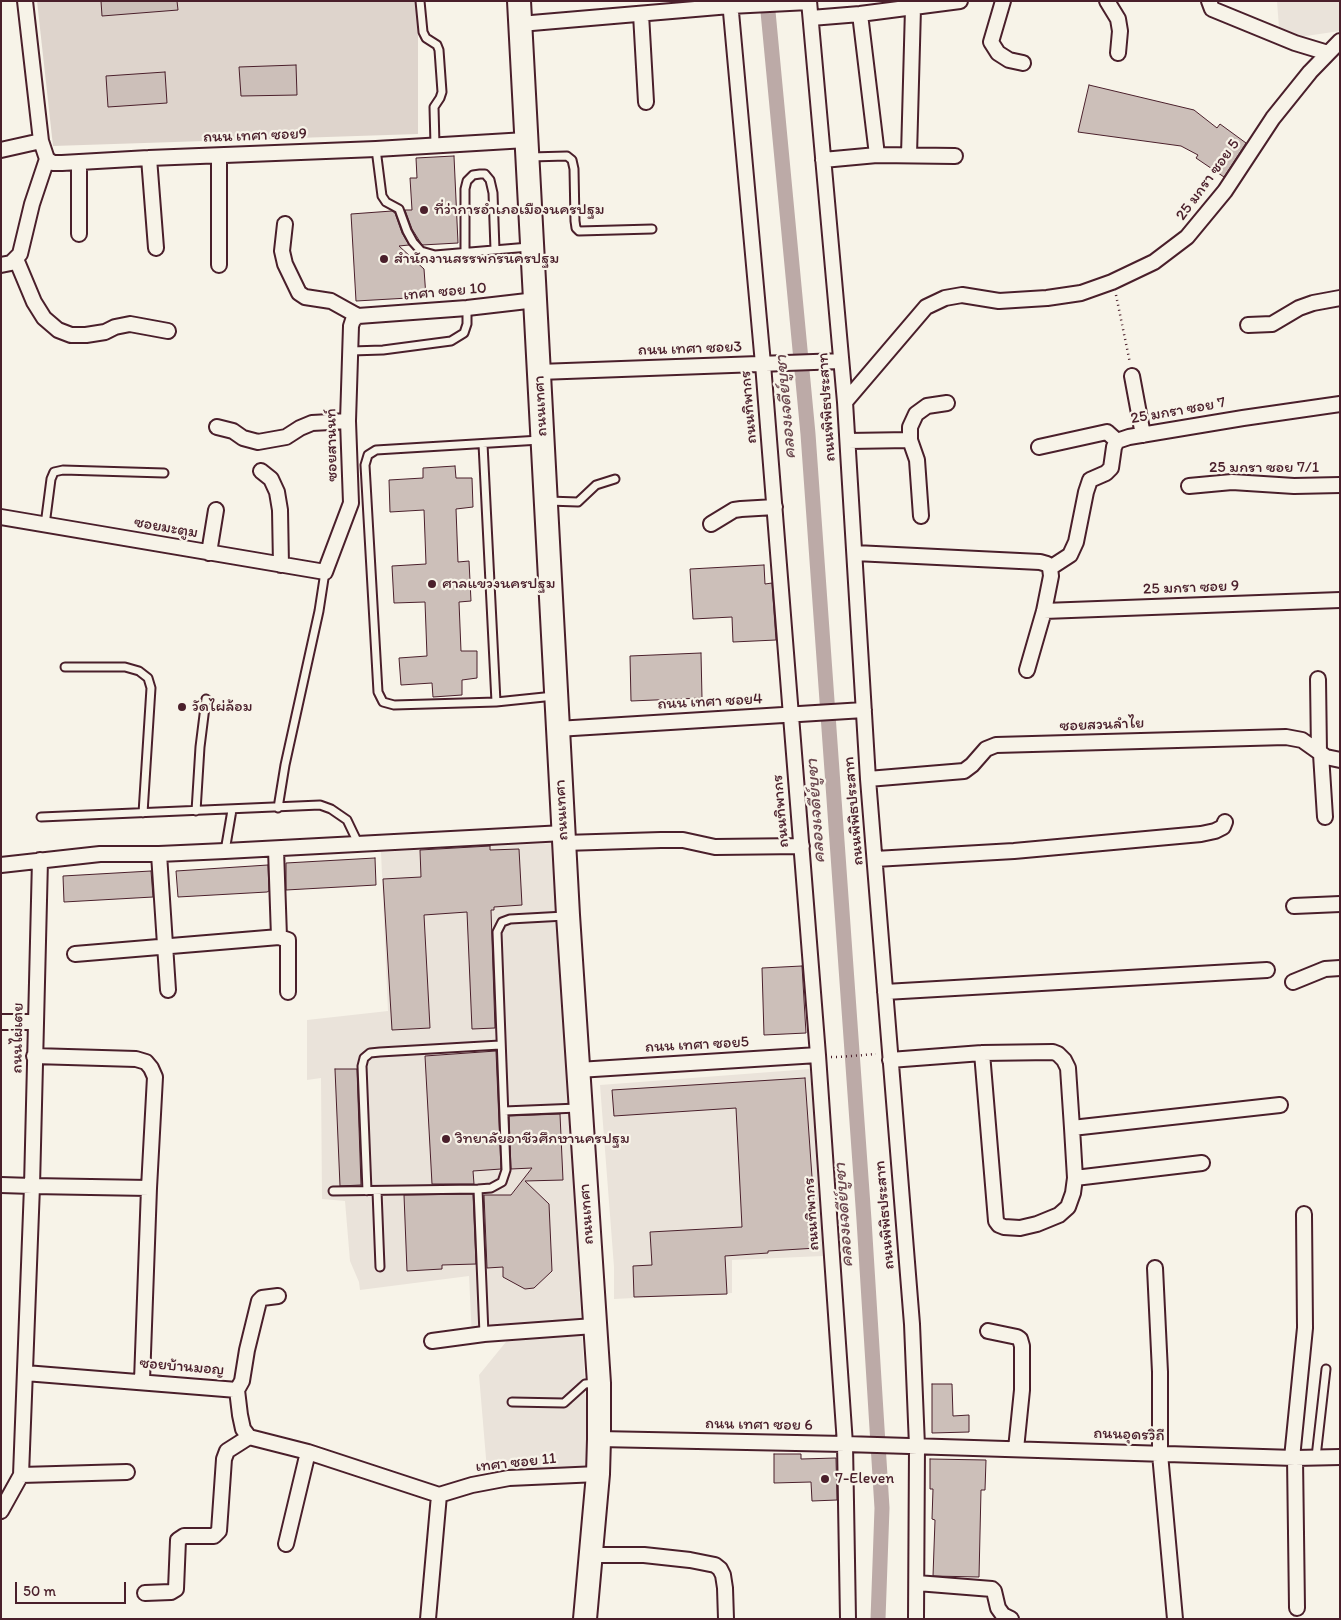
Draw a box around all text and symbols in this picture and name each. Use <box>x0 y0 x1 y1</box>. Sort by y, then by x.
street label: ถนน เทศา ซอย9 <box>203 125 307 147</box>
street label: 25 มกรา ซอย 5 <box>1172 135 1244 225</box>
place label: ที่ว่าการอำเภอเมืองนครปฐม <box>434 200 605 220</box>
marker: ที่ว่าการอำเภอเมืองนครปฐม <box>418 204 430 216</box>
place label: สำนักงานสรรพกรนครปฐม <box>394 249 559 269</box>
marker: สำนักงานสรรพกรนครปฐม <box>378 253 390 265</box>
street label: เทศา ซอย 10 <box>403 279 487 305</box>
street label: ถนน เทศา ซอย3 <box>638 338 742 360</box>
street label: ถนนพิพิธประสาท <box>814 352 840 462</box>
water label: คลองเจดีย์บูชา <box>771 354 801 460</box>
street label: ถนนทิพากร <box>736 370 762 444</box>
street label: ถนนเทศา <box>530 375 552 437</box>
street label: 25 มกรา ซอย 7 <box>1129 393 1227 429</box>
street label: ซอยสานนท์ <box>322 408 342 482</box>
street label: 25 มกรา ซอย 7/1 <box>1209 458 1319 478</box>
street label: ซอยมะตูม <box>133 513 199 543</box>
place label: ศาลแขวงนครปฐม <box>442 574 555 594</box>
street label: 25 มกรา ซอย 9 <box>1143 577 1239 599</box>
marker: ศาลแขวงนครปฐม <box>426 578 438 590</box>
street label: ถนน เทศา ซอย4 <box>657 690 763 714</box>
place label: วัดไผ่ล้อม <box>192 697 253 717</box>
marker: วัดไผ่ล้อม <box>176 701 188 713</box>
street label: ซอยสวนลำไย <box>1059 714 1145 736</box>
street label: ถนนพิพิธประสาท <box>840 756 868 866</box>
water label: คลองเจดีย์บูชา <box>802 758 830 864</box>
street label: ถนนทิพากร <box>768 774 794 848</box>
street label: ถนนเทศา <box>551 779 573 841</box>
street label: ถนนไผ่เตย <box>8 1002 28 1074</box>
street label: ถนน เทศา ซอย5 <box>645 1033 749 1057</box>
place label: วิทยาลัยอาชีวศึกษานครปฐม <box>456 1129 630 1149</box>
marker: วิทยาลัยอาชีวศึกษานครปฐม <box>440 1133 452 1145</box>
street label: ถนนพิพิธประสาท <box>871 1160 899 1270</box>
water label: คลองเจดีย์บูชา <box>830 1162 858 1268</box>
street label: ถนนทิพากร <box>800 1177 824 1251</box>
street label: ถนนเทศา <box>575 1183 599 1245</box>
street label: ซอยบ้านมอญ <box>139 1354 225 1380</box>
street label: ถนน เทศา ซอย 6 <box>705 1414 813 1436</box>
street label: ถนนอุดรวิถี <box>1093 1424 1165 1446</box>
street label: เทศา ซอย 11 <box>475 1449 557 1477</box>
place label: 7-Eleven <box>835 1469 894 1489</box>
marker: 7-Eleven <box>819 1473 831 1485</box>
scale bar <box>18 1572 129 1604</box>
text: 50 m <box>23 1582 56 1600</box>

